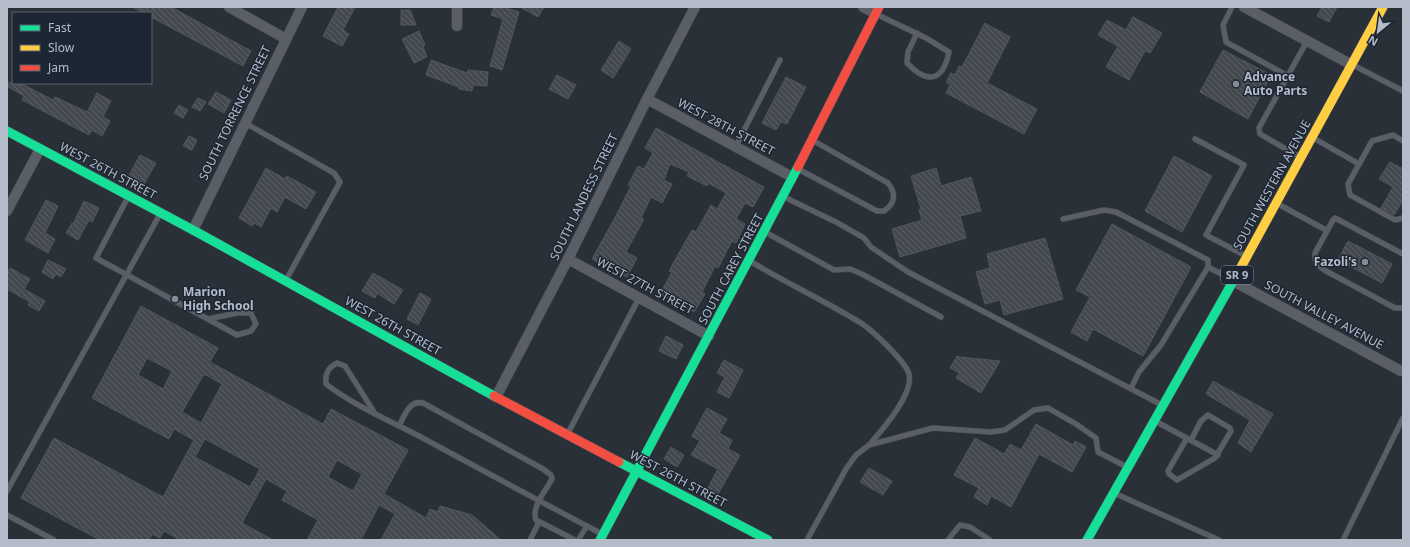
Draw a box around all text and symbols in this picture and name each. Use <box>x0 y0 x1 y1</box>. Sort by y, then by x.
legend <box>12 12 152 84</box>
north arrow <box>1358 12 1398 52</box>
text: Fast <box>48 19 72 36</box>
text: N <box>1365 32 1380 50</box>
text: Slow <box>48 39 75 56</box>
street label: SOUTH TORRENCE STREET <box>194 42 275 183</box>
text: Jam <box>47 59 69 76</box>
place label: Advance Auto Parts <box>1244 68 1307 99</box>
marker: Advance Auto Parts <box>1231 79 1241 89</box>
street label: WEST 28TH STREET <box>675 94 778 159</box>
street label: SOUTH WESTERN AVENUE <box>1229 117 1315 253</box>
street label: SOUTH LANDESS STREET <box>545 130 622 263</box>
street label: WEST 26TH STREET <box>57 138 160 203</box>
street label: SOUTH CAREY STREET <box>694 210 767 327</box>
street label: WEST 27TH STREET <box>594 253 697 318</box>
place label: Fazoli's <box>1314 253 1357 270</box>
marker: Fazoli's <box>1360 257 1370 267</box>
road number: SR 9 <box>1221 266 1253 284</box>
street label: SOUTH VALLEY AVENUE <box>1262 276 1387 353</box>
place label: Marion High School <box>183 283 253 314</box>
street label: WEST 26TH STREET <box>342 292 445 359</box>
marker: Marion High School <box>170 294 180 304</box>
street label: WEST 26TH STREET <box>627 446 730 511</box>

